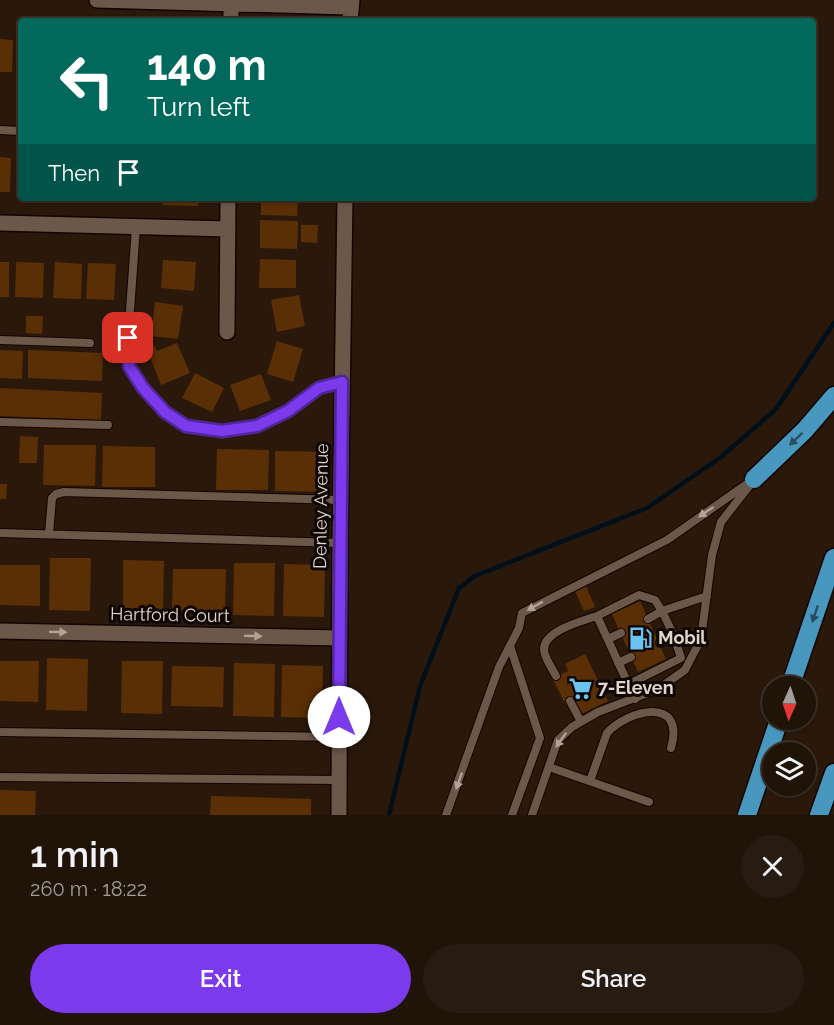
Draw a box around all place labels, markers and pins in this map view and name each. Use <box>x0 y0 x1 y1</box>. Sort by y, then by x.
pin <box>102 312 153 363</box>
fuel station icon: Mobil <box>627 625 653 651</box>
place label: Mobil <box>658 627 706 648</box>
supermarket icon: 7-Eleven <box>567 675 593 701</box>
place label: 7-Eleven <box>598 677 674 698</box>

